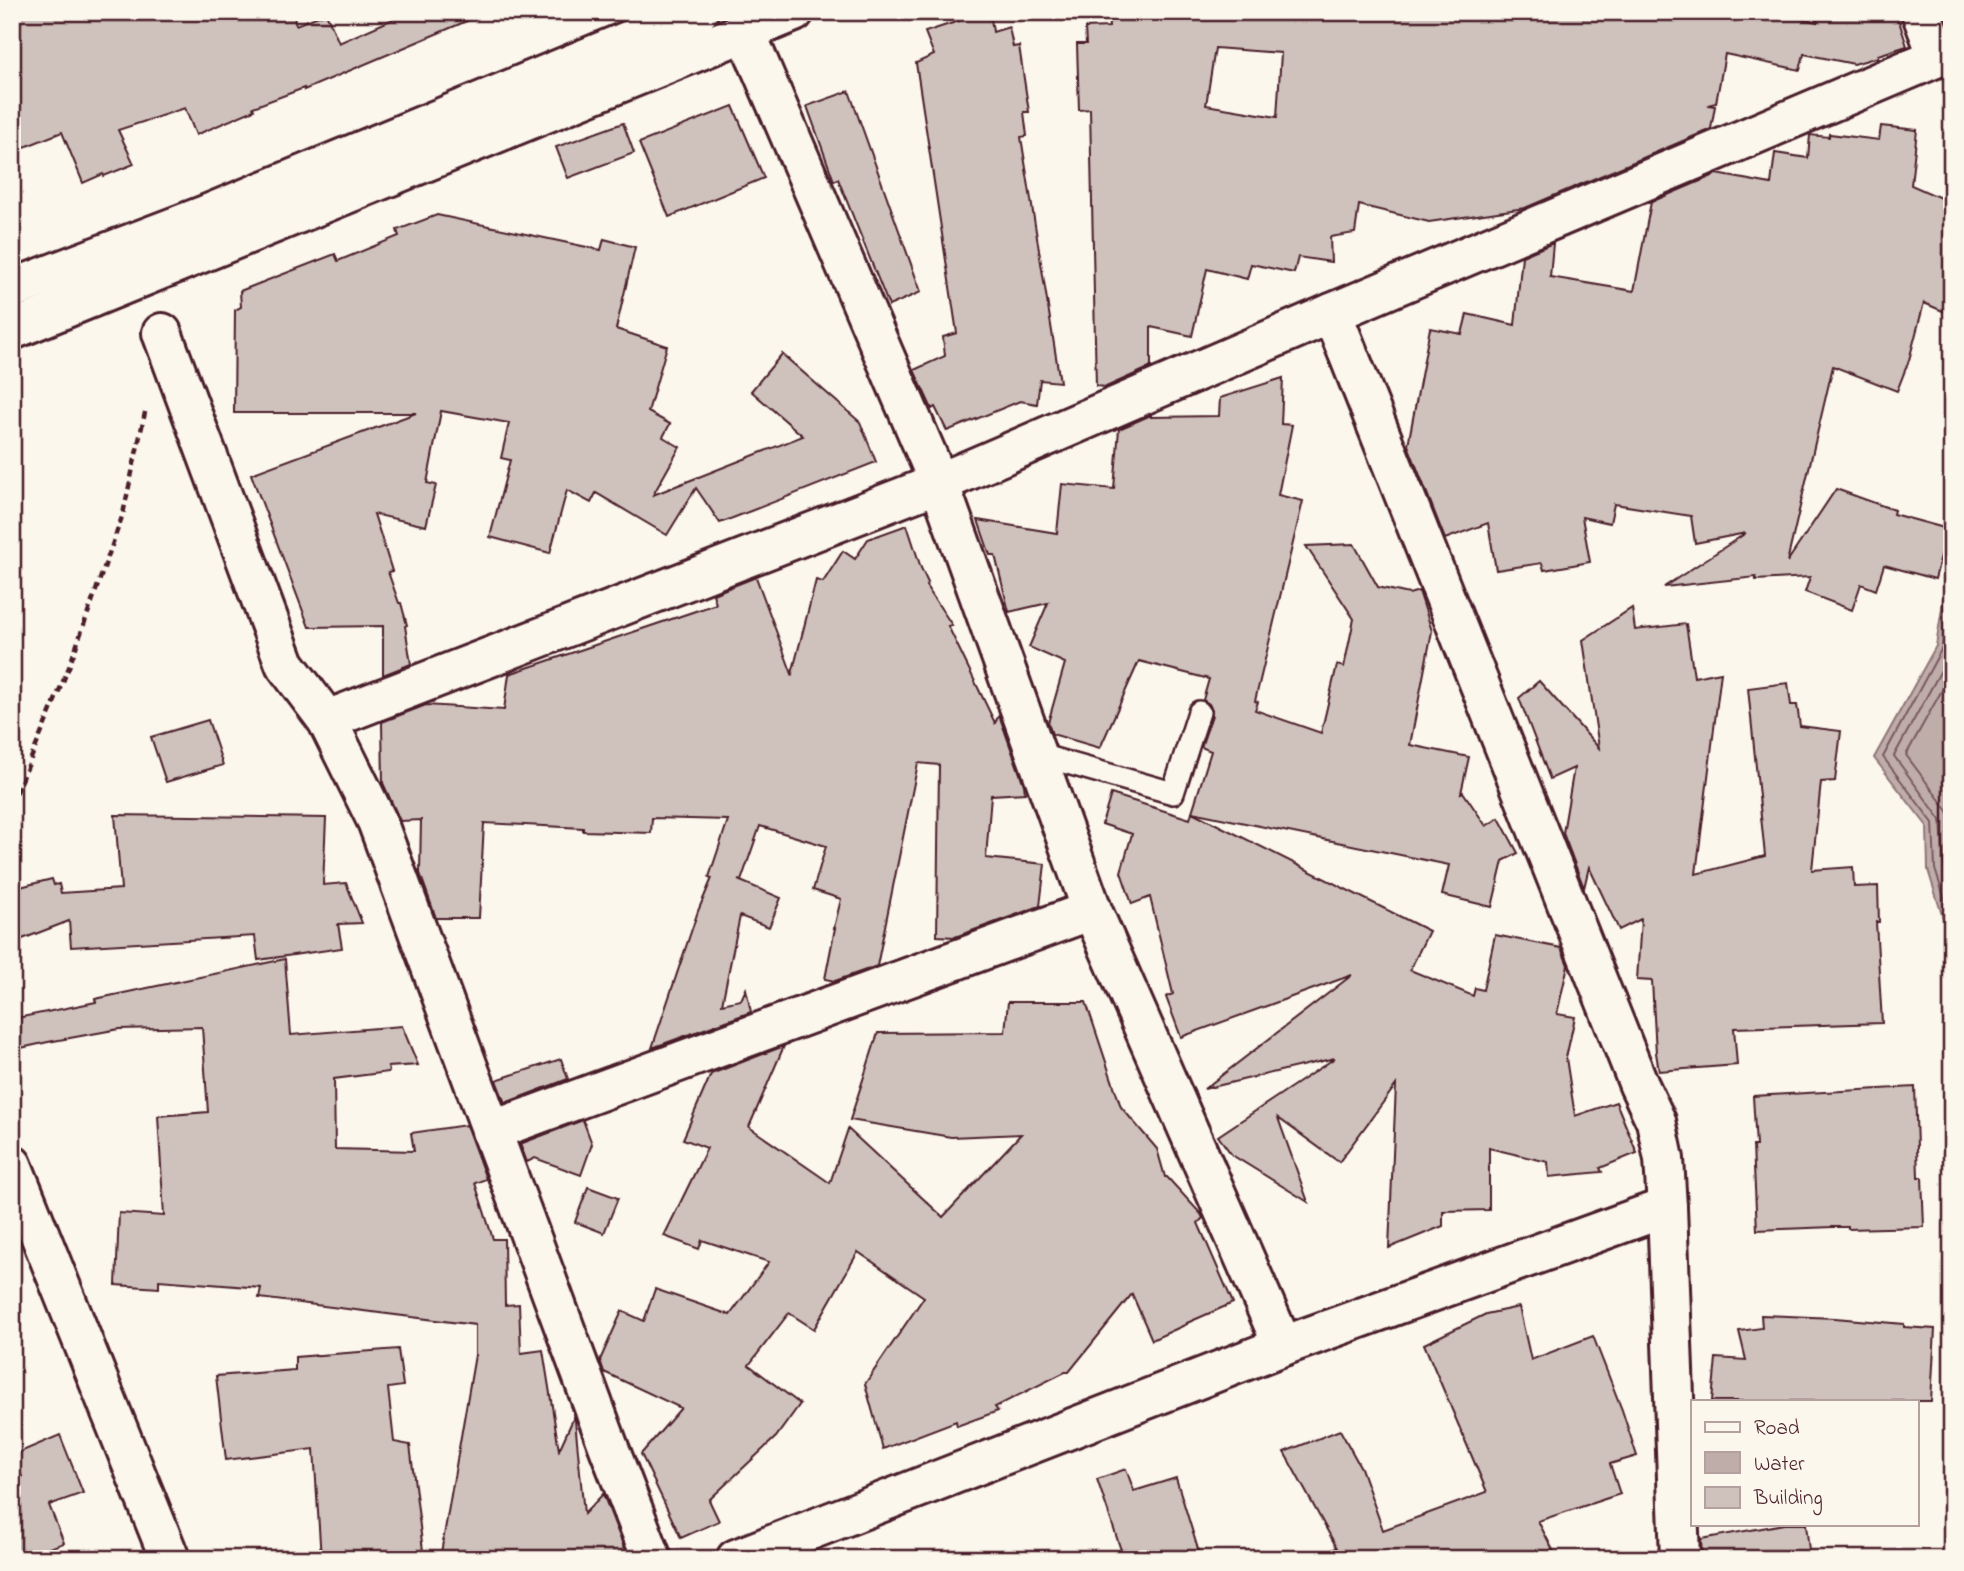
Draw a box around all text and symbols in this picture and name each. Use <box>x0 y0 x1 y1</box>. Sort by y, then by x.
legend <box>1691 1400 1918 1526</box>
text: Road <box>1754 1414 1800 1444</box>
text: Water <box>1754 1450 1805 1480</box>
text: Building <box>1753 1484 1823 1516</box>

